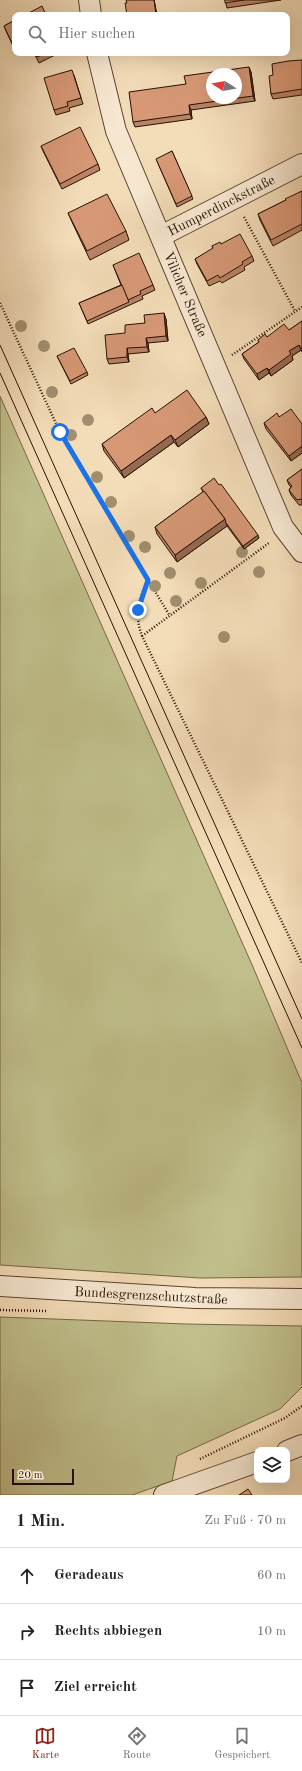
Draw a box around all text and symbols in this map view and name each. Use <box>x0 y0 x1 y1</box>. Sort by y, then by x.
search box <box>12 12 290 56</box>
icon: search <box>26 23 48 45</box>
text: Hier suchen <box>58 27 135 42</box>
north arrow <box>206 68 242 104</box>
street label: Humperdinckstraße <box>165 173 277 239</box>
street label: Vilicher Straße <box>161 250 209 339</box>
route start <box>51 423 69 441</box>
route end <box>129 601 147 619</box>
street label: Bundesgrenzschutzstraße <box>74 1285 228 1307</box>
map controls <box>254 1447 290 1483</box>
button: layers <box>254 1447 290 1483</box>
scale bar <box>12 1467 74 1486</box>
text: 20 m <box>18 1470 43 1481</box>
text: 1 Min. <box>16 1513 65 1530</box>
text: Zu Fuß · 70 m <box>204 1514 286 1527</box>
icon: ahead <box>16 1565 38 1587</box>
text: Geradeaus <box>54 1568 123 1583</box>
text: 60 m <box>257 1569 286 1582</box>
icon: right <box>16 1621 38 1643</box>
text: Rechts abbiegen <box>54 1624 162 1639</box>
text: 10 m <box>257 1625 286 1638</box>
icon: arrive <box>16 1677 38 1699</box>
text: Ziel erreicht <box>54 1680 137 1695</box>
tab: Karte <box>32 1725 59 1763</box>
tab: Route <box>123 1725 151 1763</box>
tab: Gespeichert <box>214 1725 270 1763</box>

